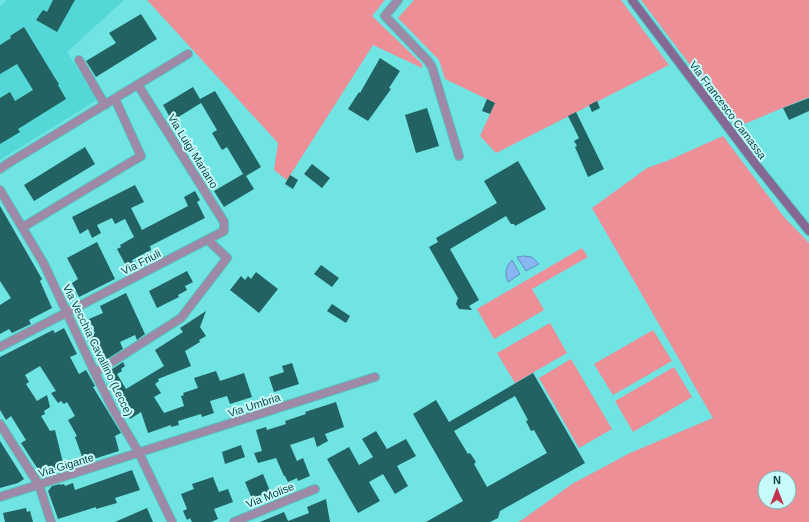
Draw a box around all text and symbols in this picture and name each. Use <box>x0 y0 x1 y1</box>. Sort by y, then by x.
street label: Via Francesco Camassa <box>687 59 769 162</box>
street label: Via Luigi Mariano <box>165 112 221 190</box>
street label: Via Friuli <box>119 247 163 277</box>
street label: Via Vecchia Cavallino (Lecce) <box>61 282 135 418</box>
street label: Via Umbria <box>226 391 282 419</box>
street label: Via Gigante <box>37 451 95 479</box>
north arrow <box>757 470 797 510</box>
text: N <box>773 474 781 486</box>
street label: Via Molise <box>244 480 296 510</box>

